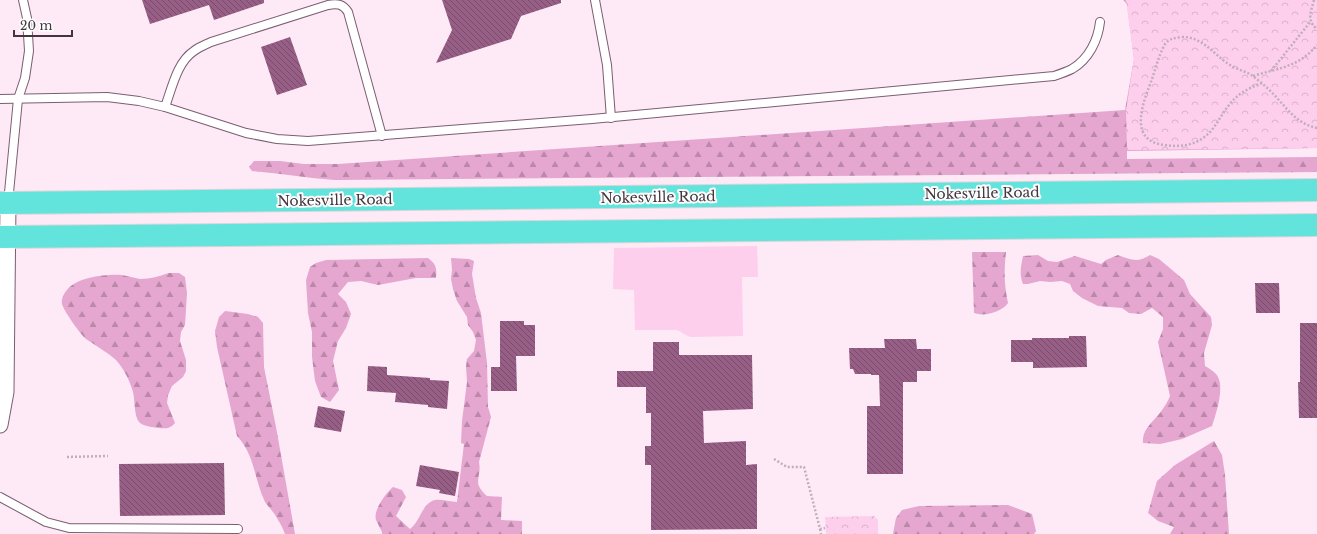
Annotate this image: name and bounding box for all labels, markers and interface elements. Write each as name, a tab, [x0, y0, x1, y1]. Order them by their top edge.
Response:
scale bar	[14, 12, 72, 38]
text: 20 m	[20, 18, 52, 33]
street label: Nokesville Road	[924, 183, 1040, 203]
street label: Nokesville Road	[600, 187, 716, 207]
street label: Nokesville Road	[277, 190, 393, 210]

